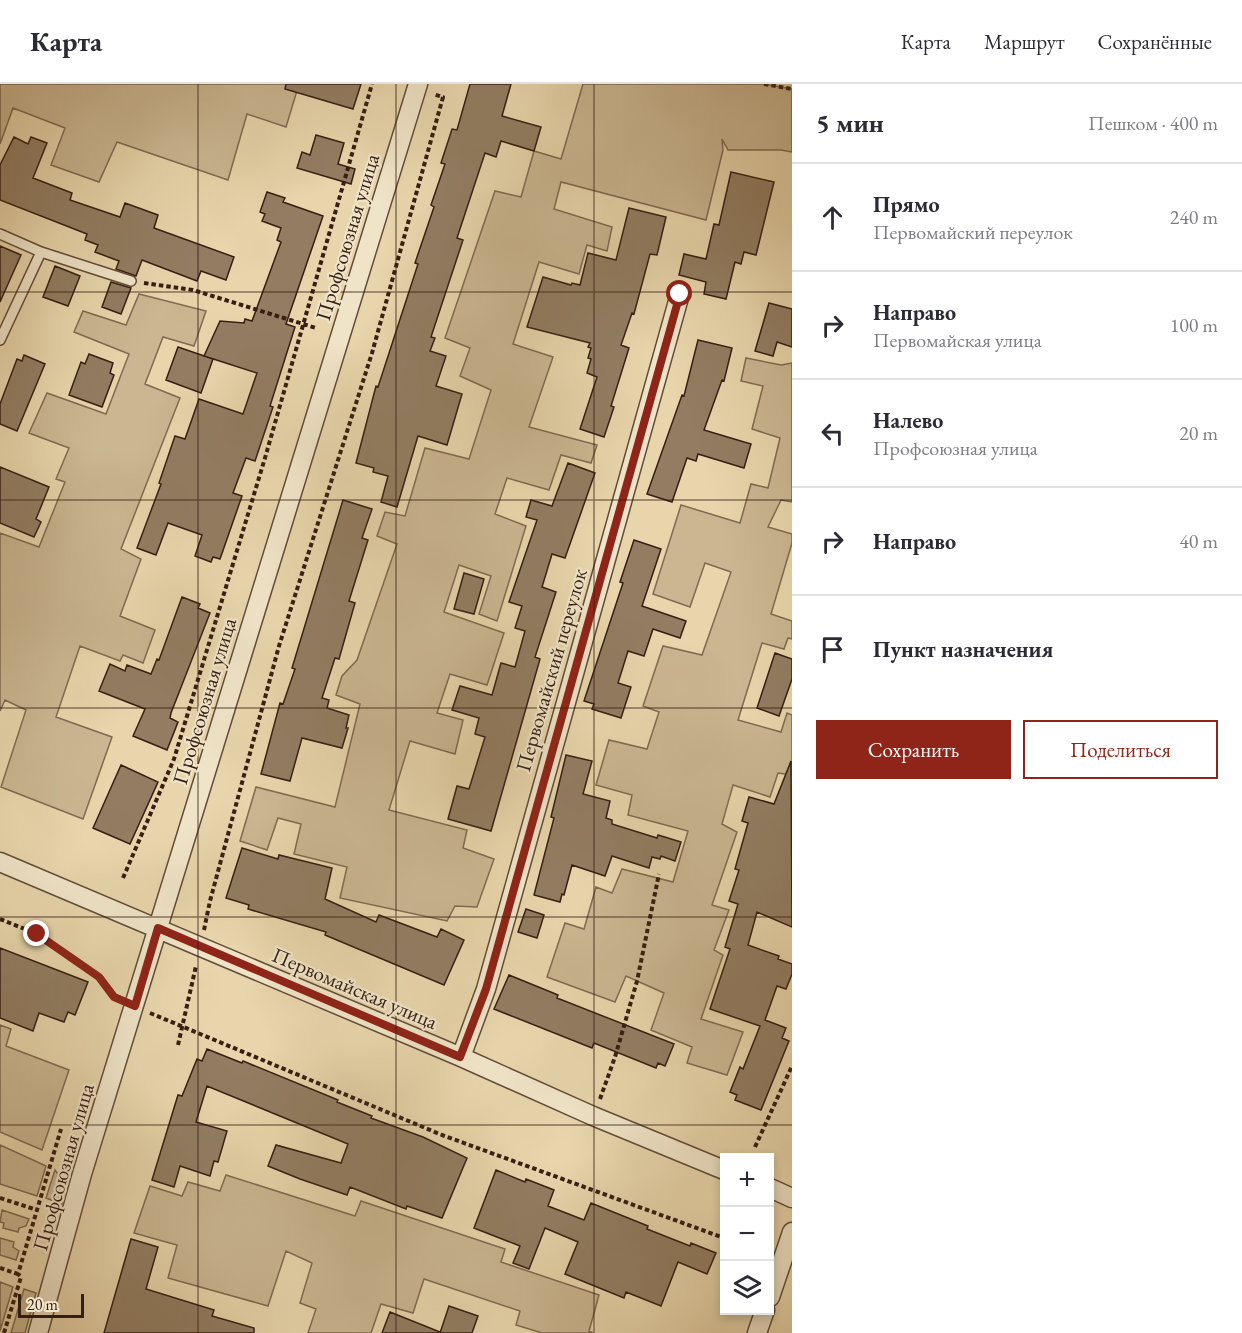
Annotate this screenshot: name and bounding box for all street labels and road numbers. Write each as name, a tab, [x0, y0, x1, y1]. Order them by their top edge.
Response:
street label: Профсоюзная улица	[309, 150, 385, 324]
street label: Первомайский переулок	[509, 565, 593, 775]
street label: Профсоюзная улица	[166, 614, 242, 788]
street label: Первомайская улица	[268, 941, 442, 1035]
street label: Профсоюзная улица	[26, 1080, 100, 1254]

